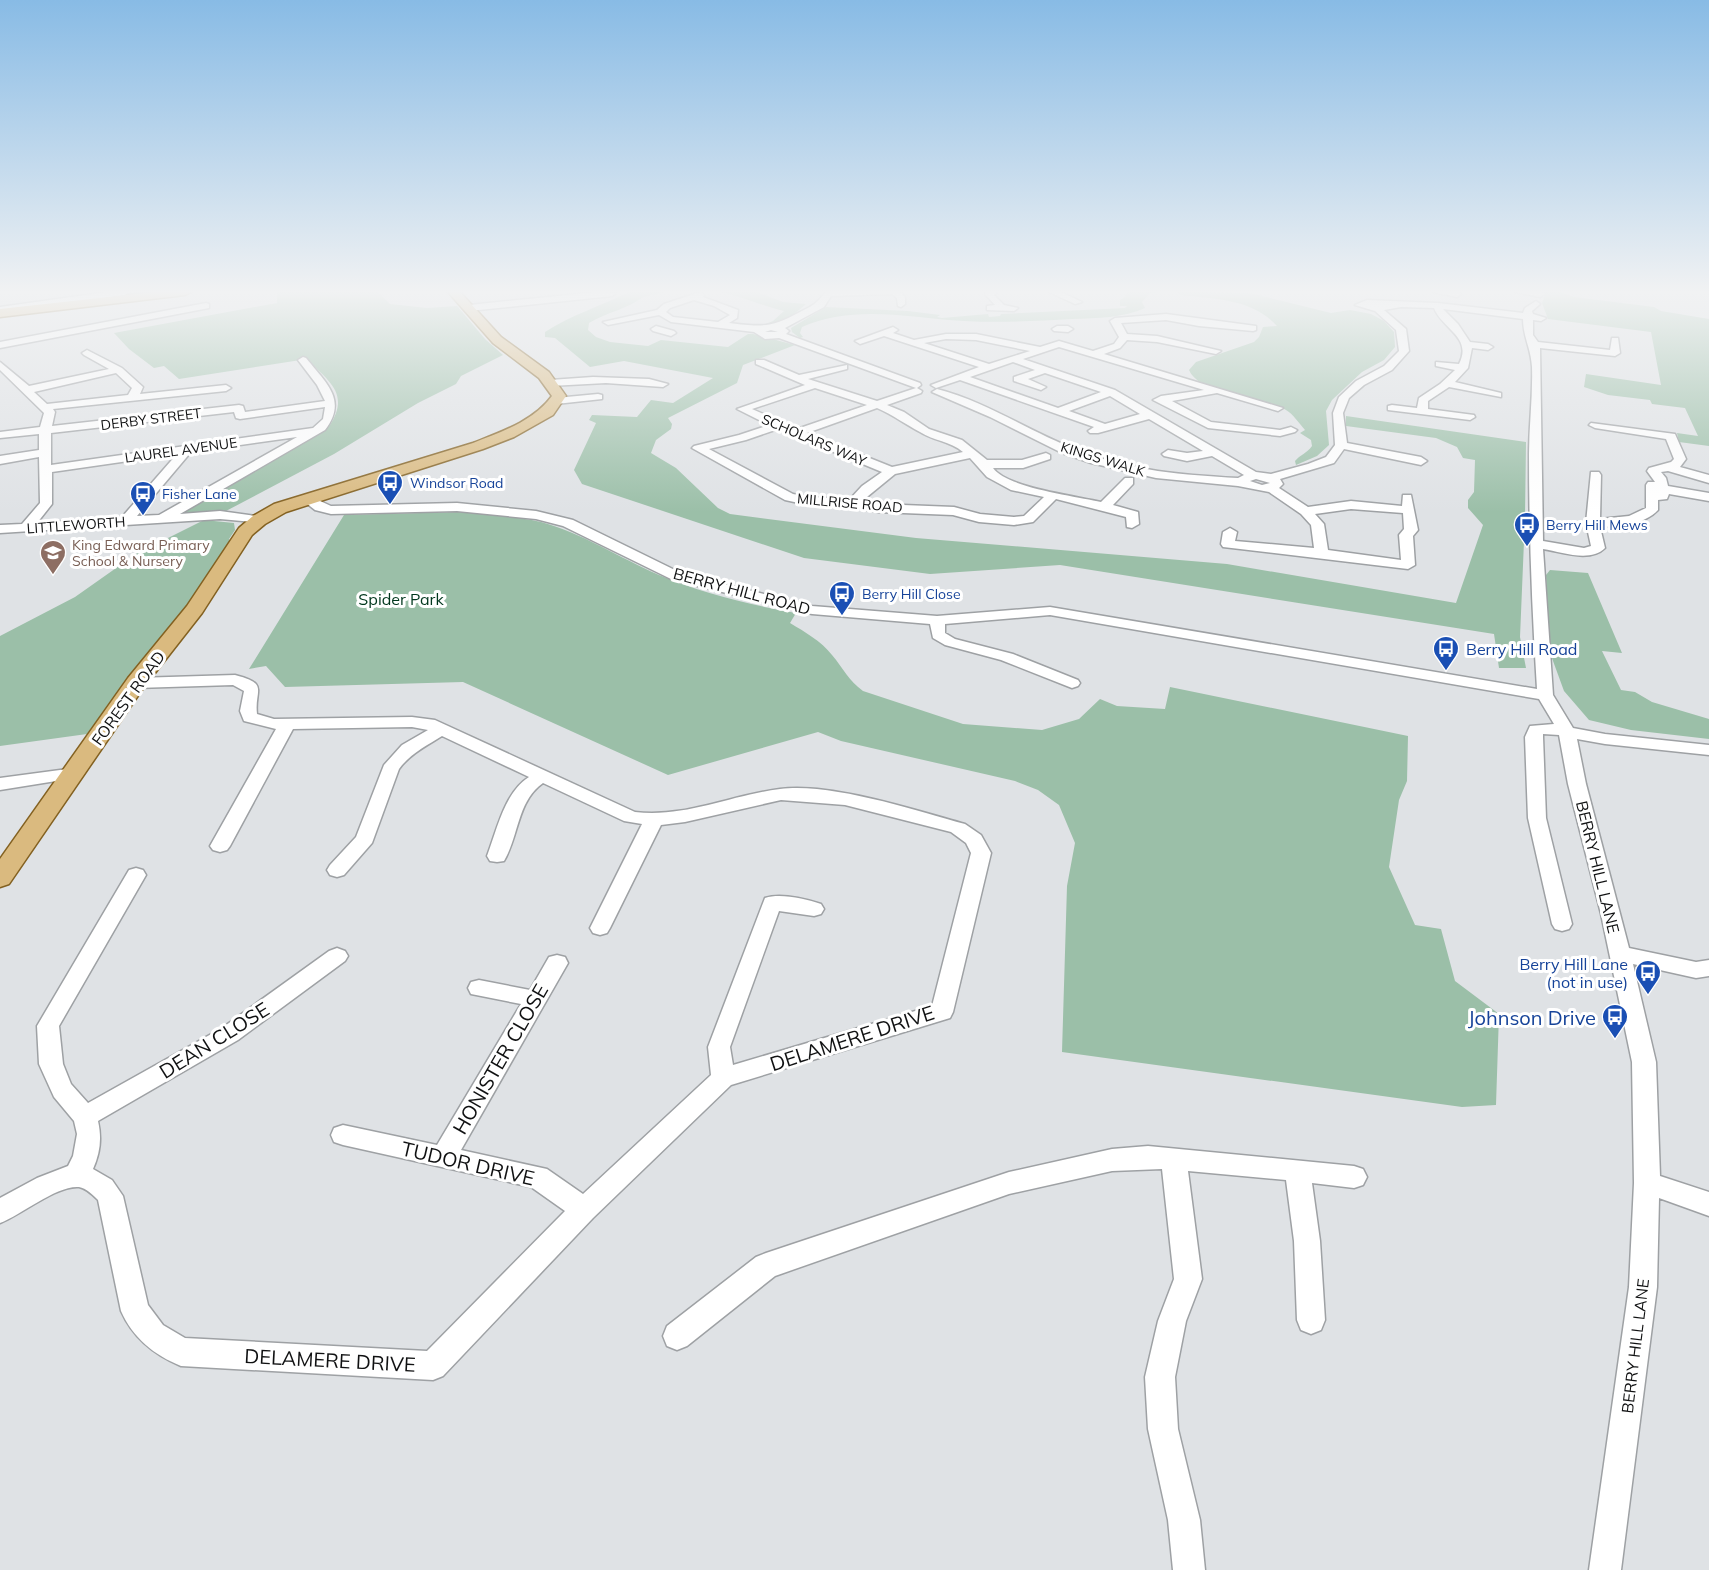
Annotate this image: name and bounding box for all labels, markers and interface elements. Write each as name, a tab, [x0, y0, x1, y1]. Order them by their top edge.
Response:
street label: DERBY STREET	[100, 404, 203, 434]
street label: SCHOLARS WAY	[759, 410, 870, 470]
street label: LAUREL AVENUE	[124, 433, 238, 467]
street label: KINGS WALK	[1059, 438, 1148, 481]
bus stop icon: Windsor Road	[375, 468, 405, 506]
place label: Windsor Road	[410, 474, 504, 492]
bus stop icon: Fisher Lane	[128, 479, 158, 517]
place label: Fisher Lane	[162, 485, 237, 503]
street label: MILLRISE ROAD	[797, 489, 903, 517]
bus stop icon: Berry Hill Mews	[1512, 510, 1542, 548]
street label: LITTLEWORTH	[26, 513, 126, 537]
place label: Berry Hill Mews	[1546, 516, 1648, 534]
place label: King Edward Primary School & Nursery	[72, 536, 210, 570]
school or university icon: King Edward Primary School & Nursery	[38, 538, 68, 576]
street label: BERRY HILL ROAD	[671, 563, 813, 619]
bus stop icon: Berry Hill Close	[827, 579, 857, 617]
place label: Berry Hill Close	[862, 585, 961, 603]
park label: Spider Park	[358, 589, 444, 609]
bus stop icon: Berry Hill Road	[1431, 634, 1461, 672]
place label: Berry Hill Road	[1466, 639, 1577, 659]
street label: FOREST ROAD	[87, 647, 169, 749]
street label: BERRY HILL LANE	[1572, 799, 1624, 935]
place label: Berry Hill Lane (not in use)	[1519, 954, 1628, 992]
bus stop icon: Berry Hill Lane (not in use)	[1633, 958, 1663, 996]
street label: HONISTER CLOSE	[447, 979, 553, 1139]
street label: DEAN CLOSE	[154, 996, 274, 1084]
street label: DELAMERE DRIVE	[767, 1000, 937, 1076]
bus stop icon: Johnson Drive	[1600, 1002, 1630, 1040]
place label: Johnson Drive	[1468, 1005, 1596, 1030]
street label: TUDOR DRIVE	[399, 1136, 537, 1190]
street label: BERRY HILL LANE	[1617, 1277, 1653, 1415]
street label: DELAMERE DRIVE	[244, 1343, 416, 1377]

